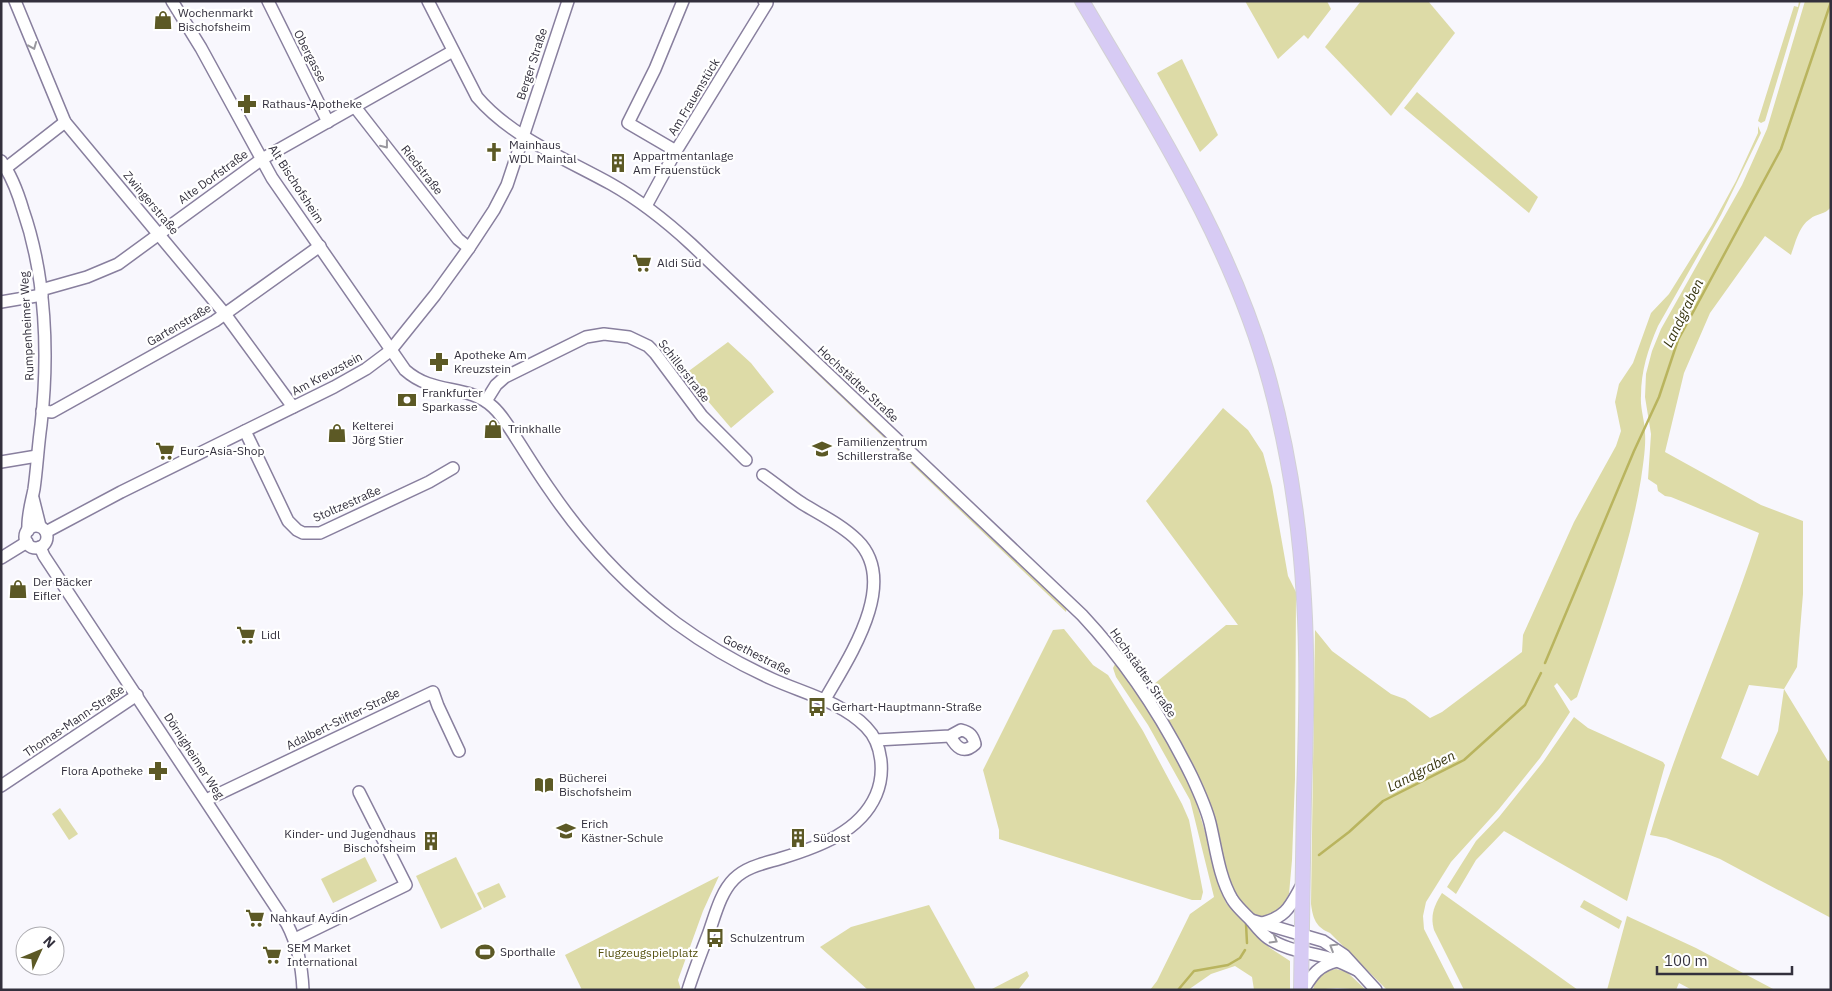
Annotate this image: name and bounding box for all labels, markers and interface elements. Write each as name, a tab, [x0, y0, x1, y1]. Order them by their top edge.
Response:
place label: Wochenmarkt Bischofsheim	[178, 5, 253, 34]
shop icon: Wochenmarkt Bischofsheim	[152, 9, 174, 31]
street label: Berger Straße	[513, 26, 550, 102]
street label: Obergasse	[291, 27, 330, 85]
one-way arrow	[27, 41, 38, 50]
street label: Am Frauenstück	[665, 55, 723, 138]
pharmacy icon: Rathaus-Apotheke	[236, 93, 258, 115]
place label: Rathaus-Apotheke	[262, 96, 363, 111]
place label: Mainhaus WDL Maintal	[509, 137, 576, 166]
one-way arrow	[379, 139, 387, 148]
church icon: Mainhaus WDL Maintal	[483, 141, 505, 163]
street label: Alt Bischofsheim	[265, 142, 327, 226]
street label: Riedstraße	[398, 142, 447, 198]
street label: Alte Dorfstraße	[175, 146, 251, 207]
place label: Appartmentanlage Am Frauenstück	[633, 148, 734, 177]
building icon: Appartmentanlage Am Frauenstück	[607, 152, 629, 174]
street label: Zwingerstraße	[120, 168, 183, 238]
supermarket icon: Aldi Süd	[631, 252, 653, 274]
place label: Aldi Süd	[657, 255, 702, 270]
street label: Rumpenheimer Weg	[16, 270, 37, 381]
water label: Landgraben	[1659, 276, 1707, 350]
street label: Gartenstraße	[144, 300, 214, 349]
street label: Schillerstraße	[655, 336, 714, 405]
street label: Hochstädter Straße	[815, 342, 902, 425]
place label: Apotheke Am Kreuzstein	[454, 347, 527, 376]
street label: Am Kreuzstein	[289, 349, 365, 399]
pharmacy icon: Apotheke Am Kreuzstein	[428, 351, 450, 373]
place label: Frankfurter Sparkasse	[422, 385, 483, 414]
bank icon: Frankfurter Sparkasse	[396, 389, 418, 411]
place label: Kelterei Jörg Stier	[352, 418, 404, 447]
shop icon: Trinkhalle	[482, 418, 504, 440]
place label: Trinkhalle	[508, 421, 562, 436]
shop icon: Kelterei Jörg Stier	[326, 422, 348, 444]
place label: Familienzentrum Schillerstraße	[837, 434, 928, 463]
school or university icon: Familienzentrum Schillerstraße	[811, 438, 833, 460]
supermarket icon: Euro-Asia-Shop	[154, 440, 176, 462]
place label: Euro-Asia-Shop	[180, 443, 264, 458]
street label: Stoltzestraße	[311, 482, 383, 525]
place label: Der Bäcker Eifler	[33, 574, 93, 603]
shop icon: Der Bäcker Eifler	[7, 578, 29, 600]
supermarket icon: Lidl	[235, 624, 257, 646]
street label: Hochstädter Straße	[1107, 625, 1180, 721]
place label: Lidl	[261, 627, 280, 642]
street label: Goethestraße	[721, 631, 794, 678]
street label: Thomas-Mann-Straße	[20, 681, 127, 760]
street label: Adalbert-Stifter-Straße	[283, 684, 402, 753]
bus stop icon: Gerhart-Hauptmann-Straße	[806, 696, 828, 718]
place label: Gerhart-Hauptmann-Straße	[832, 699, 982, 714]
street label: Dörnigheimer Weg	[161, 710, 228, 802]
water label: Landgraben	[1384, 746, 1458, 796]
pharmacy icon: Flora Apotheke	[147, 760, 169, 782]
place label: Flora Apotheke	[61, 763, 143, 778]
place label: Bücherei Bischofsheim	[559, 770, 632, 799]
library icon: Bücherei Bischofsheim	[533, 774, 555, 796]
place label: Erich Kästner-Schule	[581, 816, 664, 845]
school or university icon: Erich Kästner-Schule	[555, 820, 577, 842]
place label: Kinder- und Jugendhaus Bischofsheim	[284, 826, 416, 855]
building icon: Südost	[787, 827, 809, 849]
building icon: Kinder- und Jugendhaus Bischofsheim	[420, 830, 442, 852]
place label: Südost	[813, 830, 850, 845]
supermarket icon: Nahkauf Aydin	[244, 907, 266, 929]
place label: Nahkauf Aydin	[270, 910, 348, 925]
north arrow	[15, 926, 65, 976]
bus stop icon: Schulzentrum	[704, 927, 726, 949]
place label: Schulzentrum	[730, 930, 805, 945]
text: N	[39, 932, 59, 952]
one-way arrow	[1268, 934, 1277, 944]
place label: SEM Market International	[287, 940, 357, 969]
sports icon: Sporthalle	[474, 941, 496, 963]
supermarket icon: SEM Market International	[261, 944, 283, 966]
place label: Sporthalle	[500, 944, 556, 959]
one-way arrow	[1329, 944, 1338, 954]
scale bar	[1657, 944, 1792, 976]
park label: Flugzeugspielplatz	[598, 945, 699, 960]
text: 100 m	[1664, 951, 1708, 970]

